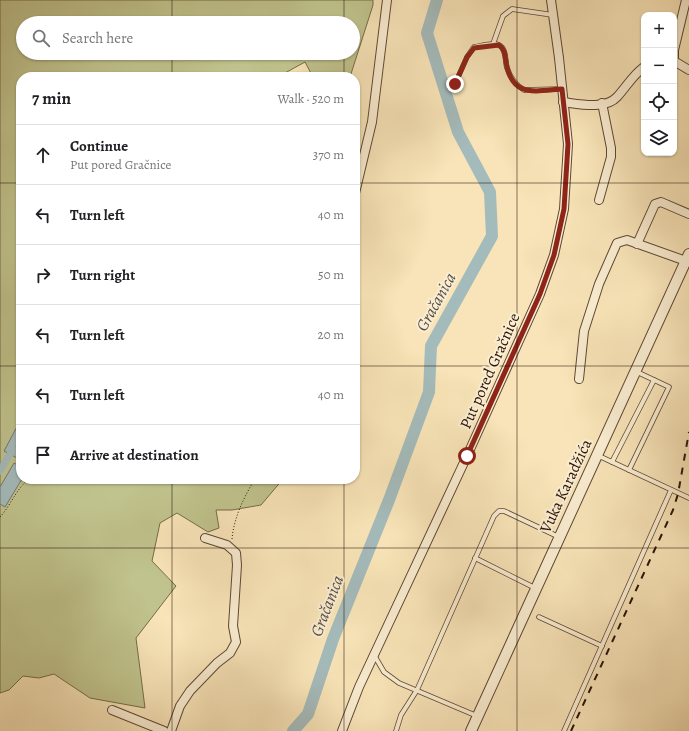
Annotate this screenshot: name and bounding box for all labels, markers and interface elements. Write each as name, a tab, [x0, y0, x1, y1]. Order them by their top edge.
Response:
map controls	[641, 12, 677, 156]
button: +	[641, 12, 677, 48]
search box	[16, 16, 360, 60]
icon: search	[30, 27, 52, 49]
text: Search here	[62, 28, 133, 48]
button: −	[641, 48, 677, 84]
route end	[446, 75, 464, 93]
button: locate	[641, 84, 677, 120]
text: 7 min	[32, 87, 71, 110]
text: Walk · 520 m	[277, 90, 344, 107]
button: layers	[641, 120, 677, 156]
text: Continue	[70, 136, 128, 156]
icon: ahead	[32, 144, 54, 166]
text: 370 m	[313, 146, 344, 163]
text: Put pored Gračnice	[70, 156, 171, 173]
icon: left	[32, 204, 54, 226]
text: Turn left	[70, 205, 125, 225]
text: 40 m	[318, 206, 344, 223]
icon: right	[32, 264, 54, 286]
text: Turn right	[70, 265, 135, 285]
text: 50 m	[318, 266, 344, 283]
water label: Gračanica	[410, 268, 462, 336]
street label: Put pored Gračnice	[455, 310, 525, 432]
icon: left	[32, 324, 54, 346]
text: Turn left	[70, 325, 125, 345]
text: 20 m	[318, 326, 344, 343]
icon: left	[32, 384, 54, 406]
text: Turn left	[70, 385, 125, 405]
text: 40 m	[318, 386, 344, 403]
street label: Vuka Karadžića	[534, 435, 598, 537]
icon: arrive	[32, 444, 54, 466]
text: Arrive at destination	[70, 445, 199, 465]
route start	[458, 447, 476, 465]
water label: Gračanica	[305, 572, 349, 640]

